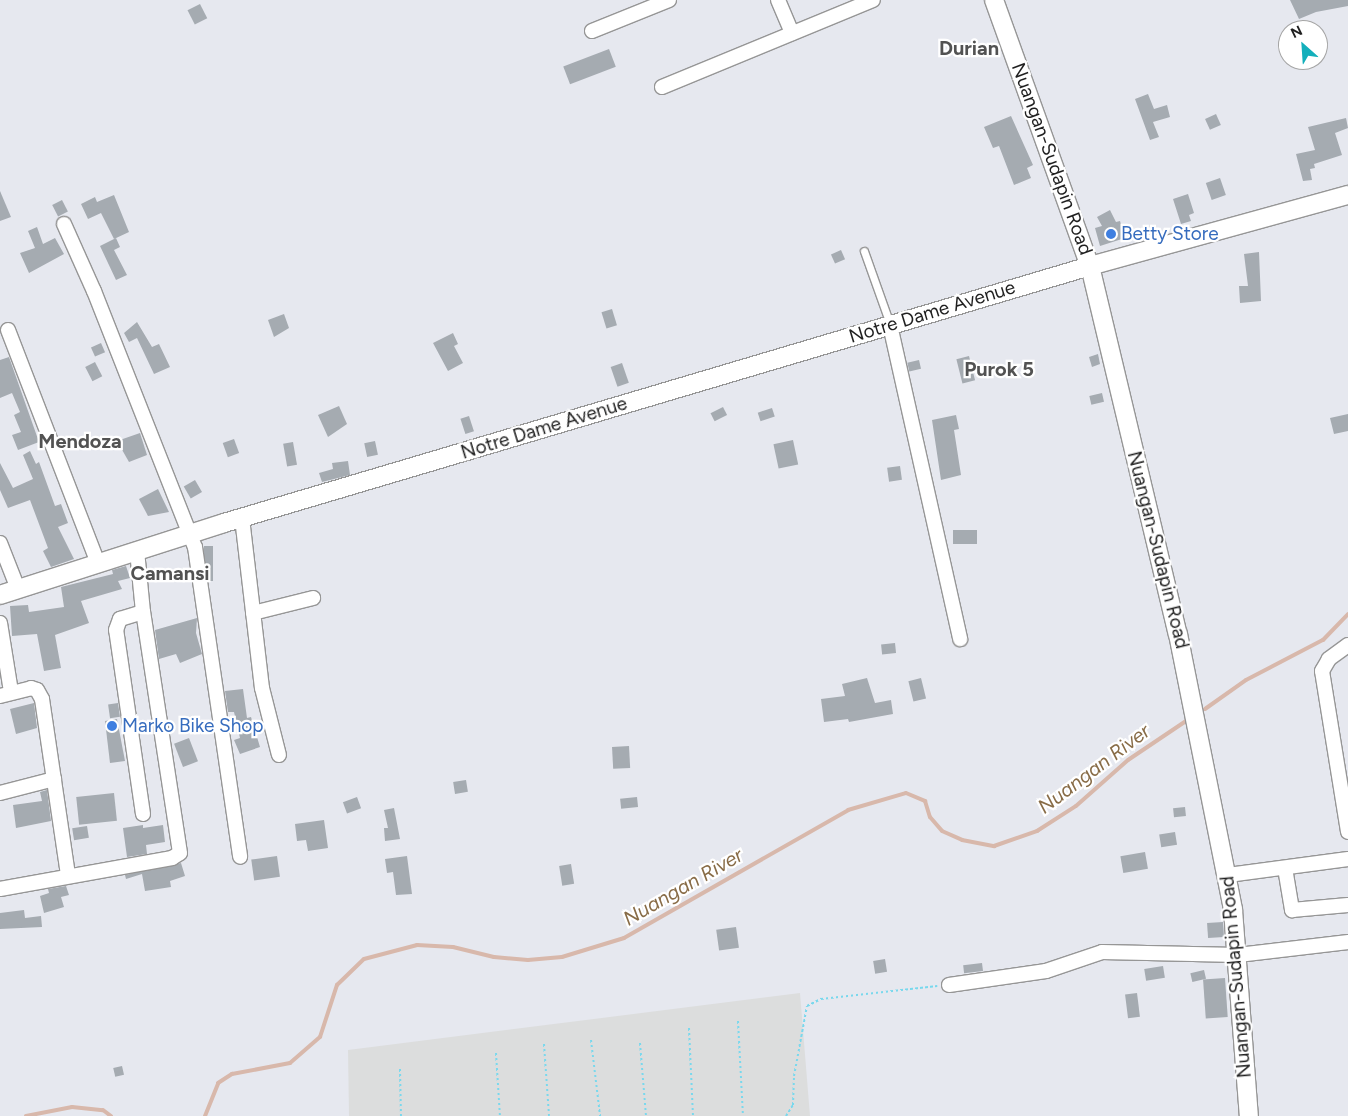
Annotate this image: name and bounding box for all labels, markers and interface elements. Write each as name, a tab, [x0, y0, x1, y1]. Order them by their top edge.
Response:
north arrow	[1278, 20, 1328, 70]
text: N	[1288, 22, 1305, 42]
district label: Durian	[939, 36, 999, 60]
street label: Nuangan-Sudapin Road	[1007, 60, 1097, 258]
place label: Betty Store	[1121, 223, 1219, 245]
marker: Betty Store	[1105, 228, 1117, 240]
street label: Notre Dame Avenue	[846, 276, 1018, 348]
district label: Purok 5	[964, 357, 1034, 381]
street label: Notre Dame Avenue	[458, 392, 630, 464]
district label: Mendoza	[38, 429, 122, 453]
street label: Nuangan-Sudapin Road	[1122, 449, 1194, 651]
district label: Camansi	[130, 561, 210, 585]
place label: Marko Bike Shop	[122, 715, 264, 737]
water label: Nuangan River	[1033, 719, 1155, 819]
marker: Marko Bike Shop	[106, 720, 118, 732]
water label: Nuangan River	[619, 843, 747, 931]
street label: Nuangan-Sudapin Road	[1216, 875, 1256, 1079]

